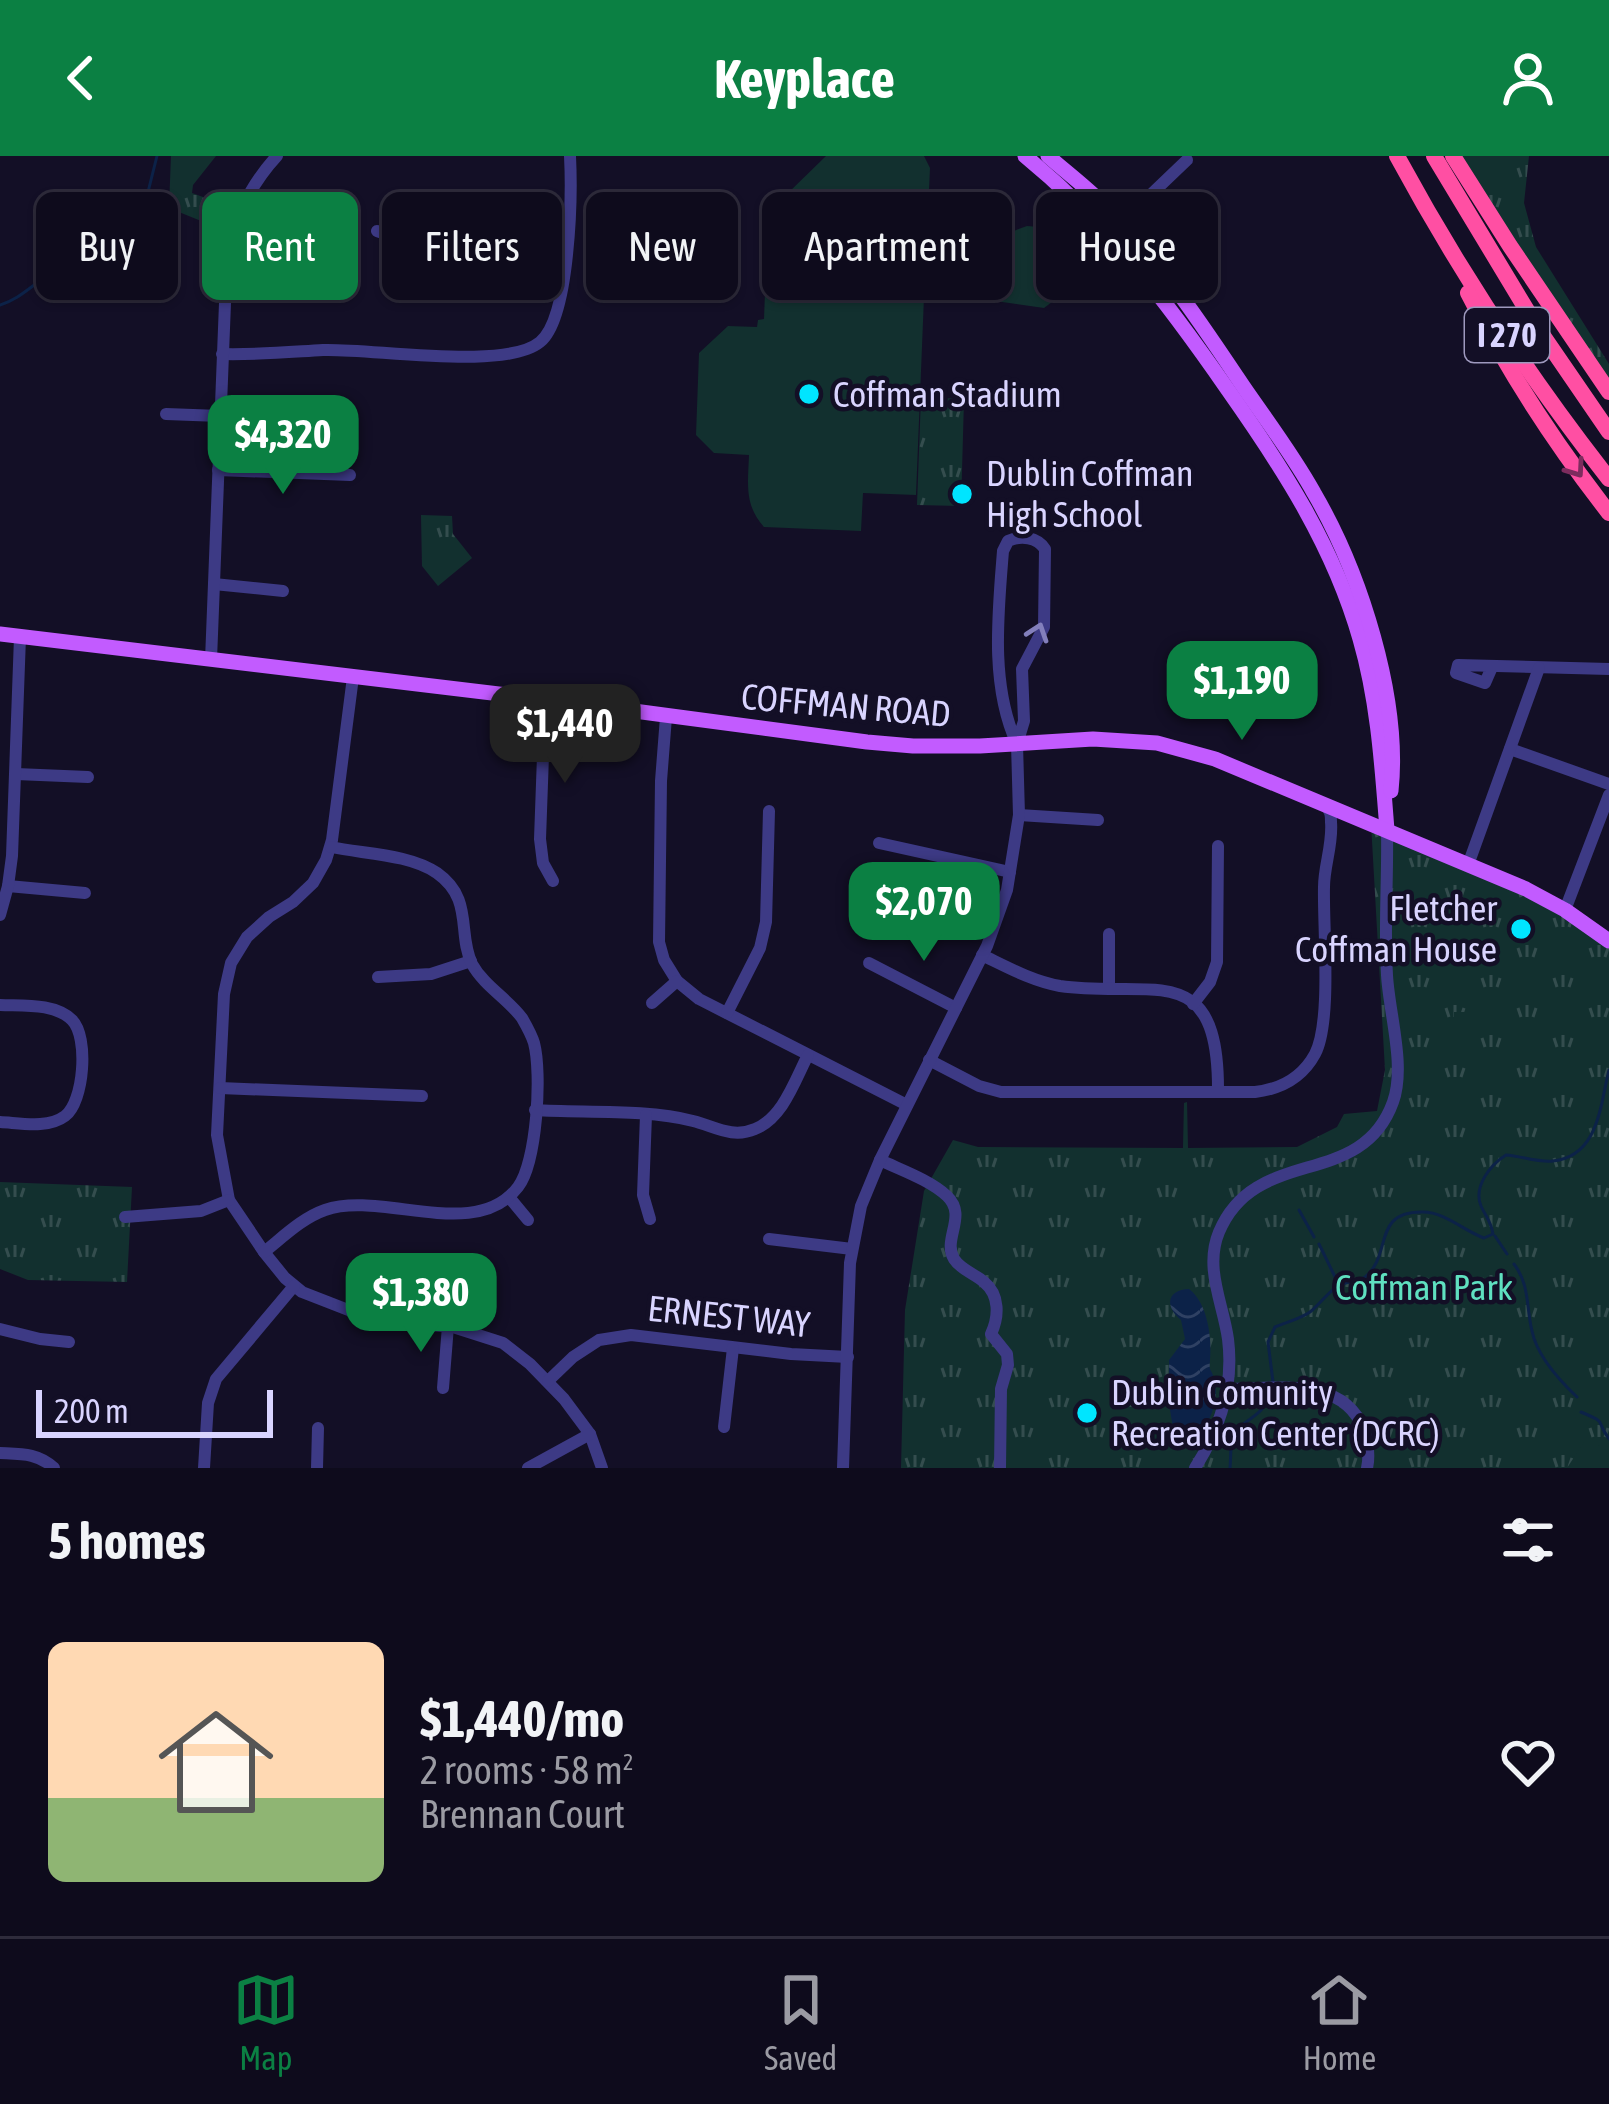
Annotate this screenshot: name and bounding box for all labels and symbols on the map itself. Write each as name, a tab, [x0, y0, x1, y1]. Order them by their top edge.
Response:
road number: I 270	[1465, 308, 1549, 362]
place label: Coffman Stadium	[833, 373, 1062, 415]
marker: Coffman Stadium	[796, 381, 822, 407]
pin: $4,320	[185, 395, 381, 497]
place label: Dublin Coffman High School	[986, 452, 1194, 535]
one-way arrow	[1562, 456, 1584, 478]
marker: Dublin Coffman High School	[949, 481, 975, 507]
one-way arrow	[1024, 623, 1048, 644]
pin: $1,190	[1144, 641, 1340, 743]
street label: COFFMAN ROAD	[740, 675, 952, 735]
pin: $1,440	[467, 684, 663, 786]
pin: $2,070	[826, 862, 1022, 964]
place label: Fletcher Coffman House	[1295, 887, 1498, 970]
marker: Fletcher Coffman House	[1508, 916, 1534, 942]
pin: $1,380	[323, 1253, 519, 1355]
park label: Coffman Park	[1335, 1266, 1513, 1308]
street label: ERNEST WAY	[646, 1287, 812, 1345]
place label: Dublin Comunity Recreation Center (DCRC)	[1111, 1371, 1440, 1454]
scale bar	[36, 1384, 273, 1437]
marker: Dublin Comunity Recreation Center (DCRC)	[1074, 1400, 1100, 1426]

